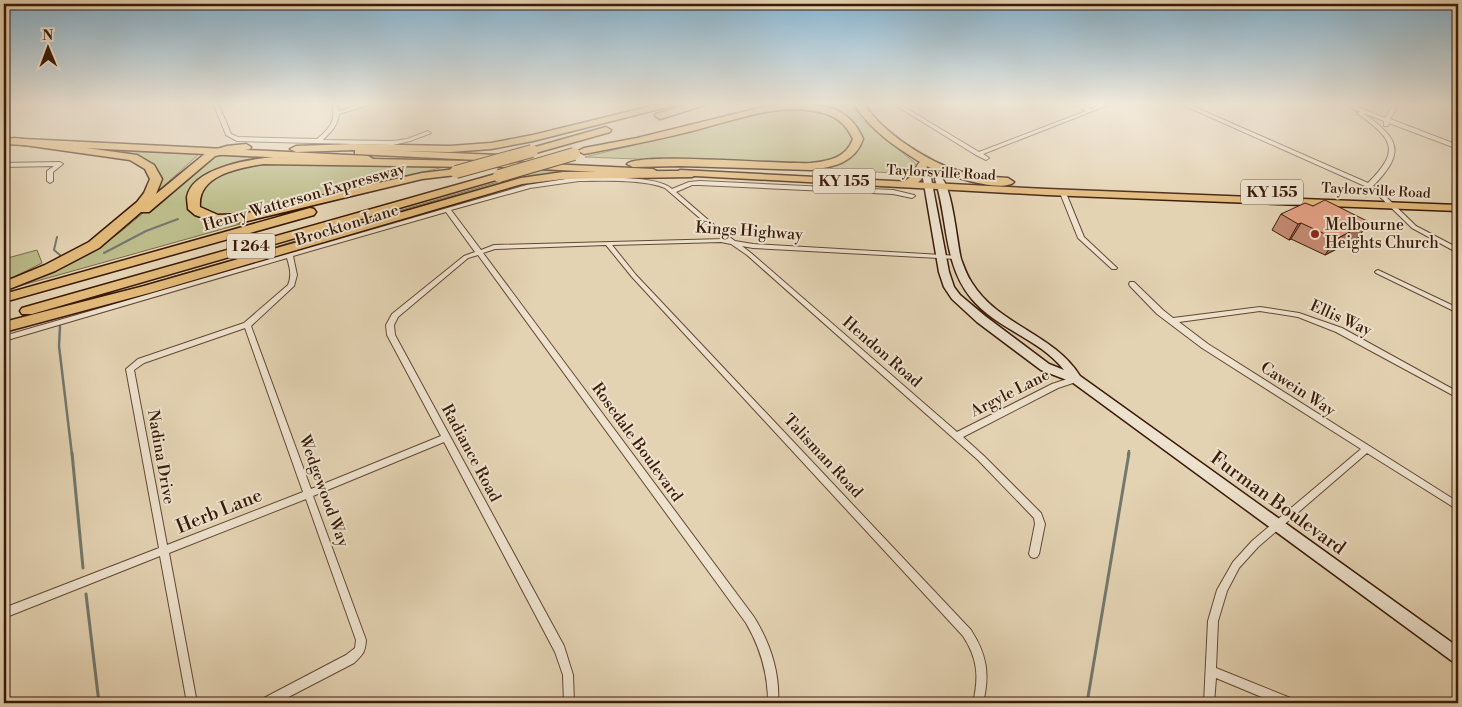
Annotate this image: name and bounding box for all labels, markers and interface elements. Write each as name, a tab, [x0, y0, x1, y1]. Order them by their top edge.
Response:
north arrow	[22, 22, 72, 72]
text: N	[42, 27, 53, 45]
street label: Henry Watterson Expressway	[200, 158, 408, 236]
street label: Taylorsville Road	[886, 161, 996, 185]
road number: KY 155	[813, 168, 875, 194]
street label: Taylorsville Road	[1321, 179, 1431, 203]
road number: KY 155	[1241, 180, 1303, 204]
street label: Brockton Lane	[292, 200, 401, 250]
place label: Melbourne Heights Church	[1325, 215, 1439, 253]
street label: Kings Highway	[695, 217, 804, 245]
marker: Melbourne Heights Church	[1309, 228, 1321, 240]
road number: I 264	[227, 234, 275, 258]
street label: Ellis Way	[1307, 296, 1375, 341]
street label: Hendon Road	[838, 312, 926, 392]
street label: Cawein Way	[1257, 357, 1339, 421]
street label: Argyle Lane	[966, 365, 1053, 422]
street label: Rosedale Boulevard	[587, 379, 687, 505]
street label: Radiance Road	[437, 401, 505, 505]
street label: Nadina Drive	[143, 408, 179, 506]
street label: Talisman Road	[779, 410, 867, 502]
street label: Wedgewood Way	[294, 432, 354, 550]
street label: Furman Boulevard	[1206, 446, 1350, 560]
street label: Herb Lane	[172, 483, 266, 539]

